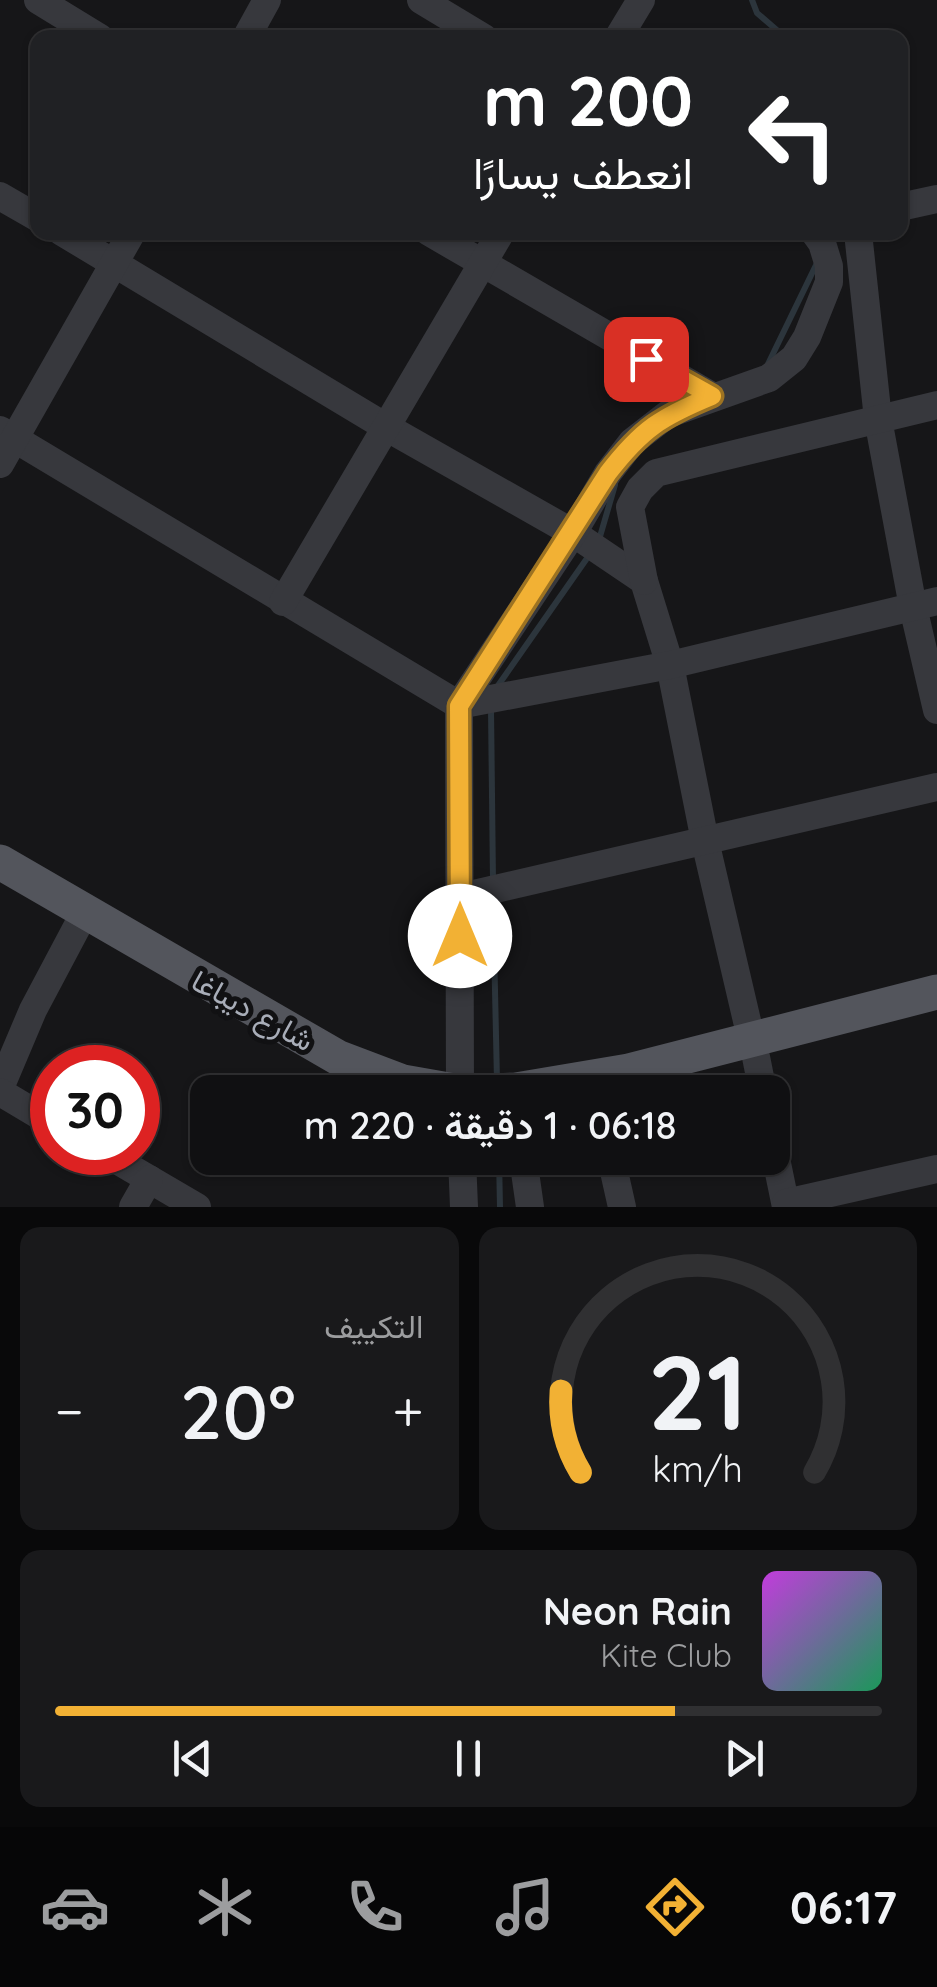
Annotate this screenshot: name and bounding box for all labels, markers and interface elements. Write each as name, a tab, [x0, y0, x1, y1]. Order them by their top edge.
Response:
text: 200 m	[483, 56, 693, 144]
icon: left	[728, 70, 858, 200]
text: انعطف يسارًا	[473, 144, 693, 200]
pin	[604, 317, 689, 402]
icon: arrive	[619, 332, 674, 387]
position arrow	[408, 884, 512, 988]
street label: شارع ديباغا	[184, 961, 321, 1061]
speed limit sign: 30	[30, 1045, 160, 1175]
text: 06:18 · 1 دقيقة · 220 m	[304, 1101, 676, 1149]
text: التكييف	[324, 1306, 424, 1346]
text: 21	[648, 1326, 748, 1456]
text: 20°	[180, 1364, 296, 1458]
text: −	[55, 1376, 84, 1445]
text: +	[393, 1376, 424, 1445]
text: km/h	[652, 1446, 743, 1491]
text: Neon Rain	[543, 1587, 732, 1635]
text: Kite Club	[600, 1635, 732, 1675]
icon: previous	[165, 1731, 220, 1786]
icon: pause	[441, 1731, 496, 1786]
icon: next	[717, 1731, 772, 1786]
icon: car	[40, 1872, 110, 1942]
icon: climate	[190, 1872, 260, 1942]
icon: phone	[340, 1872, 410, 1942]
icon: music	[490, 1872, 560, 1942]
icon: directions	[640, 1872, 710, 1942]
text: 06:17	[790, 1879, 897, 1935]

